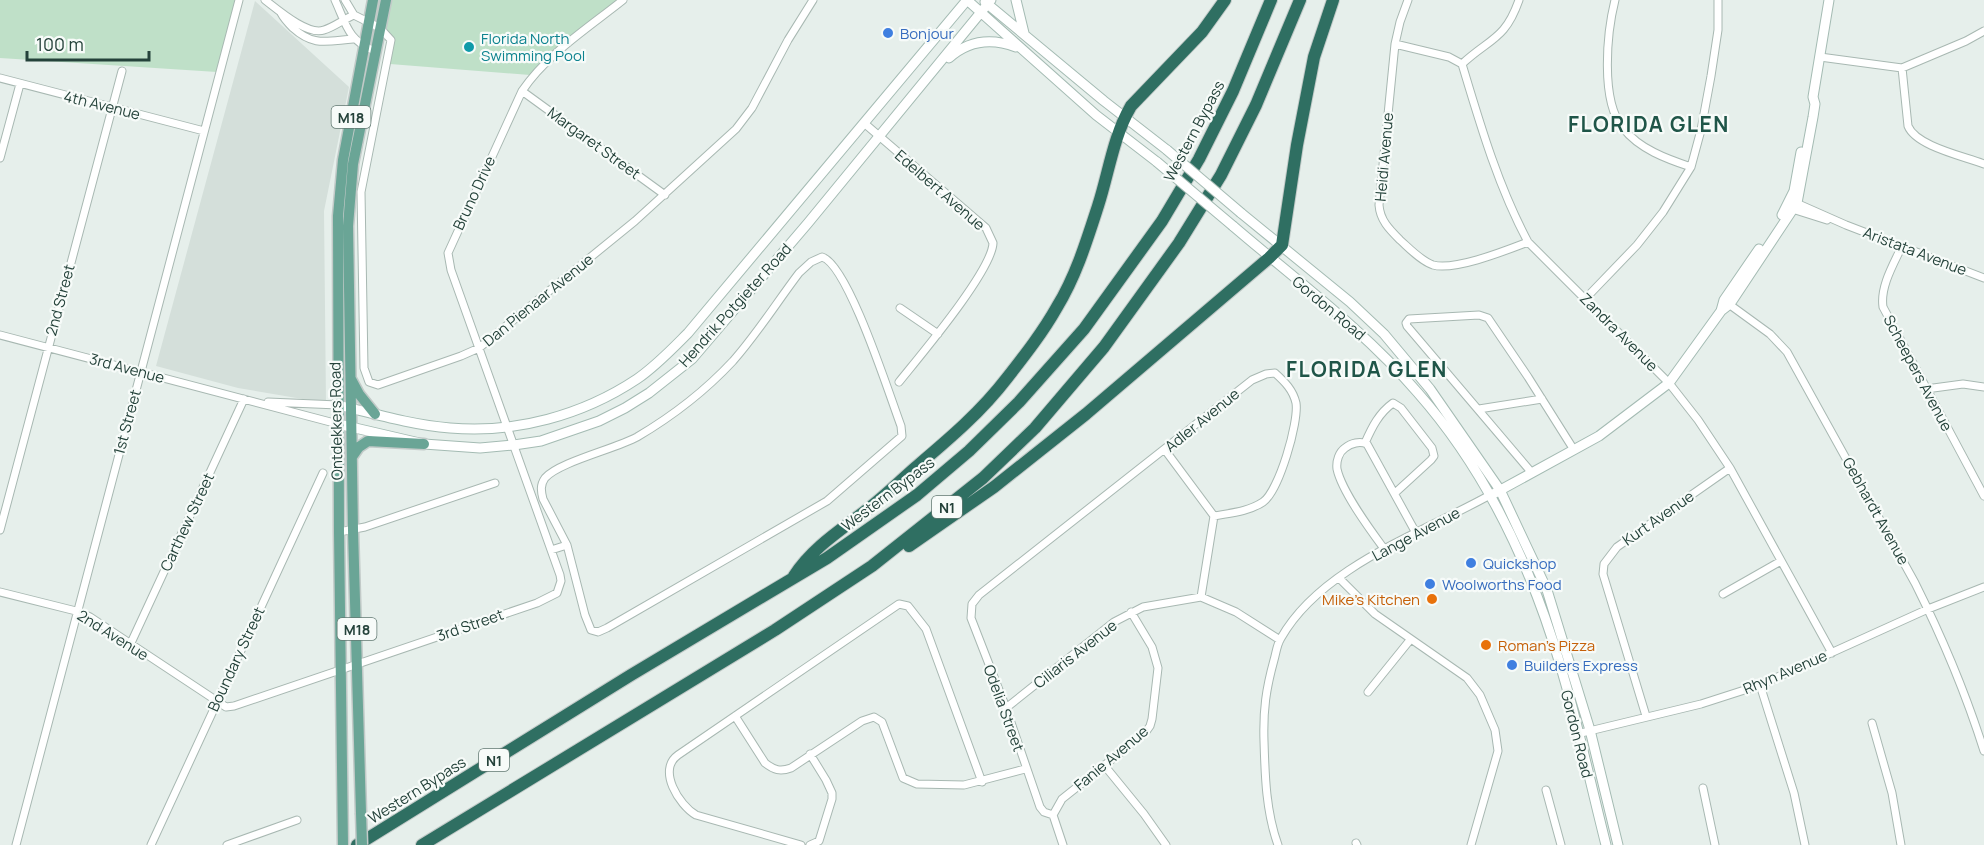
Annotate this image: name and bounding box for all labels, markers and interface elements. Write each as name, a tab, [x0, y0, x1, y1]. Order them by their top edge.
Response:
place label: Bonjour	[900, 23, 955, 44]
scale bar	[27, 24, 148, 62]
marker: Bonjour	[881, 26, 895, 40]
place label: Florida North Swimming Pool	[481, 28, 585, 66]
text: 100 m	[36, 32, 84, 56]
marker: Florida North Swimming Pool	[462, 40, 476, 54]
street label: Western Bypass	[1159, 77, 1230, 185]
street label: 4th Avenue	[62, 85, 143, 125]
street label: Margaret Street	[543, 102, 645, 184]
road number: M18	[332, 106, 370, 128]
district label: FLORIDA GLEN	[1568, 110, 1730, 138]
street label: Heidi Avenue	[1370, 111, 1398, 202]
street label: Edelbert Avenue	[890, 145, 990, 235]
street label: Bruno Drive	[448, 152, 500, 233]
street label: Aristata Avenue	[1860, 222, 1970, 280]
street label: Hendrik Potgieter Road	[674, 239, 796, 371]
street label: Dan Pienaar Avenue	[478, 249, 598, 351]
street label: 2nd Street	[40, 262, 80, 338]
street label: Gordon Road	[1288, 271, 1370, 345]
street label: Zandra Avenue	[1575, 288, 1663, 376]
street label: Scheepers Avenue	[1879, 311, 1958, 435]
street label: 3rd Avenue	[87, 348, 167, 388]
district label: FLORIDA GLEN	[1286, 355, 1448, 383]
street label: Ontdekkers Road	[324, 362, 348, 480]
street label: Adler Avenue	[1160, 383, 1244, 457]
street label: 1st Street	[108, 387, 146, 457]
street label: Western Bypass	[837, 452, 939, 536]
street label: Gebhardt Avenue	[1838, 453, 1914, 569]
street label: Carthew Street	[155, 469, 219, 575]
street label: Kurt Avenue	[1618, 485, 1698, 550]
road number: N1	[932, 496, 962, 518]
street label: Lange Avenue	[1368, 502, 1464, 566]
place label: Quickshop	[1483, 553, 1557, 574]
marker: Quickshop	[1464, 556, 1478, 570]
place label: Woolworths Food	[1442, 574, 1562, 595]
marker: Woolworths Food	[1423, 577, 1437, 591]
place label: Mike's Kitchen	[1322, 589, 1420, 610]
marker: Mike's Kitchen	[1425, 592, 1439, 606]
street label: Boundary Street	[203, 603, 269, 715]
street label: 3rd Street	[434, 604, 506, 646]
street label: 2nd Avenue	[73, 605, 153, 665]
street label: Ciliaris Avenue	[1029, 615, 1121, 693]
road number: M18	[338, 618, 376, 640]
place label: Roman's Pizza	[1498, 635, 1595, 656]
marker: Roman's Pizza	[1479, 638, 1493, 652]
street label: Rhyn Avenue	[1740, 645, 1831, 699]
place label: Builders Express	[1524, 655, 1638, 676]
marker: Builders Express	[1505, 658, 1519, 672]
street label: Odelia Street	[979, 662, 1029, 754]
street label: Gordon Road	[1556, 688, 1598, 780]
street label: Fanie Avenue	[1069, 721, 1153, 795]
road number: N1	[479, 749, 509, 771]
street label: Western Bypass	[364, 751, 470, 828]

